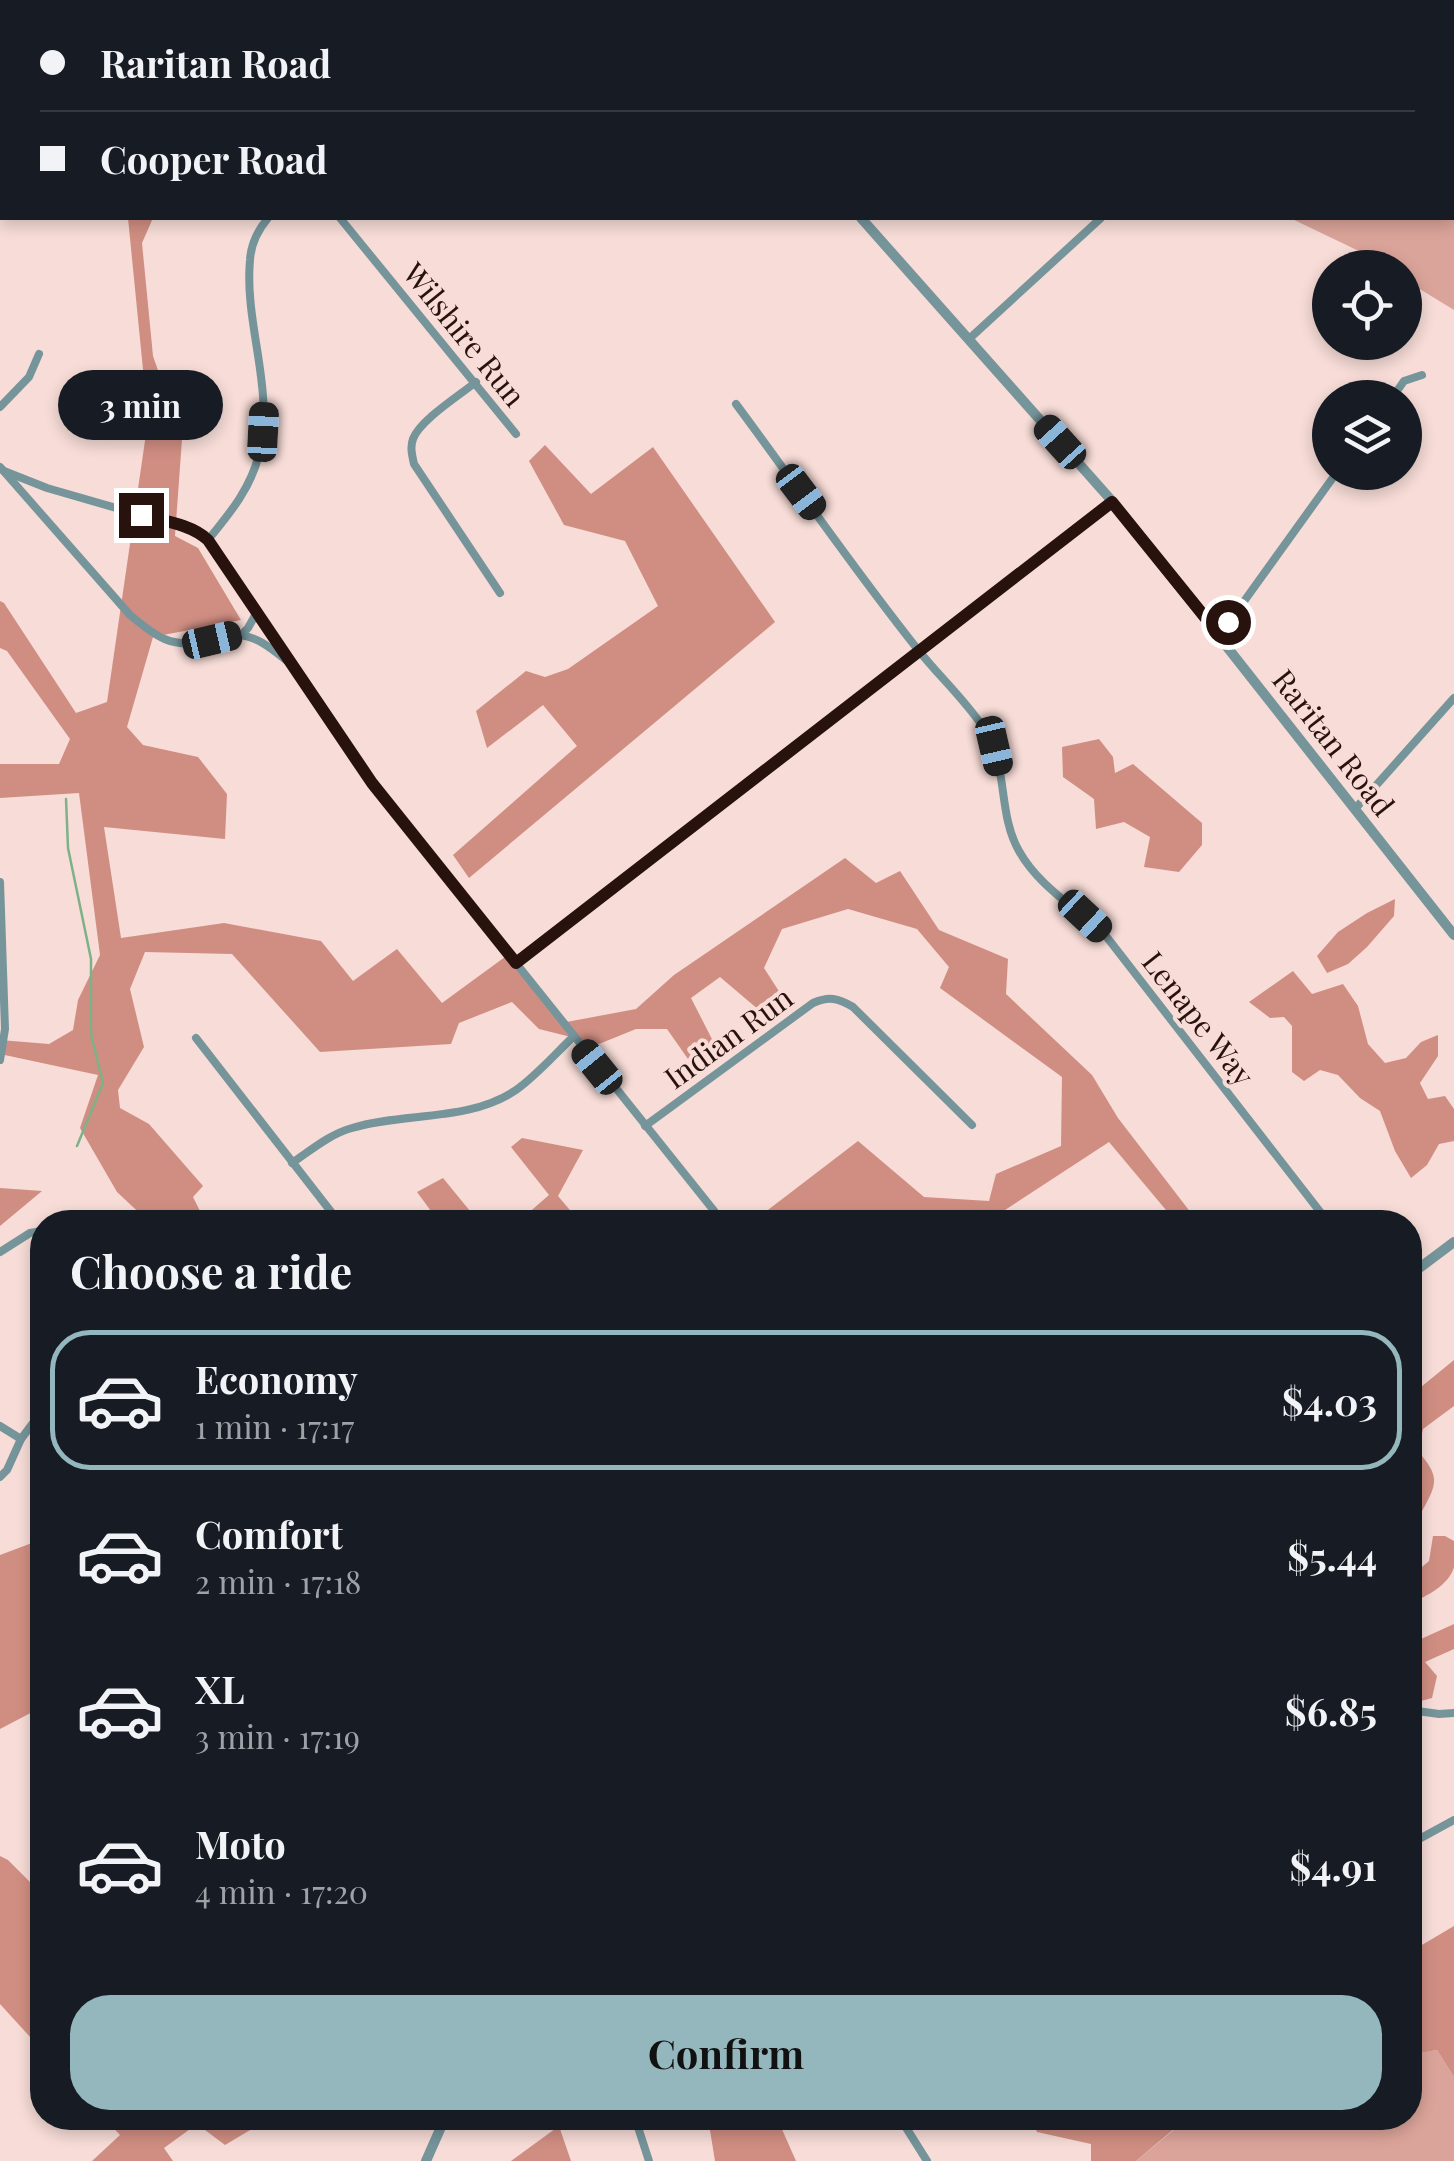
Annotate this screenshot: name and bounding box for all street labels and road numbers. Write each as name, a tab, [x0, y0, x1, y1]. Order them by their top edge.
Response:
street label: Wilshire Run	[394, 253, 535, 414]
street label: Raritan Road	[1264, 660, 1404, 824]
street label: Lenape Way	[1134, 943, 1264, 1093]
street label: Indian Run	[656, 977, 800, 1097]

